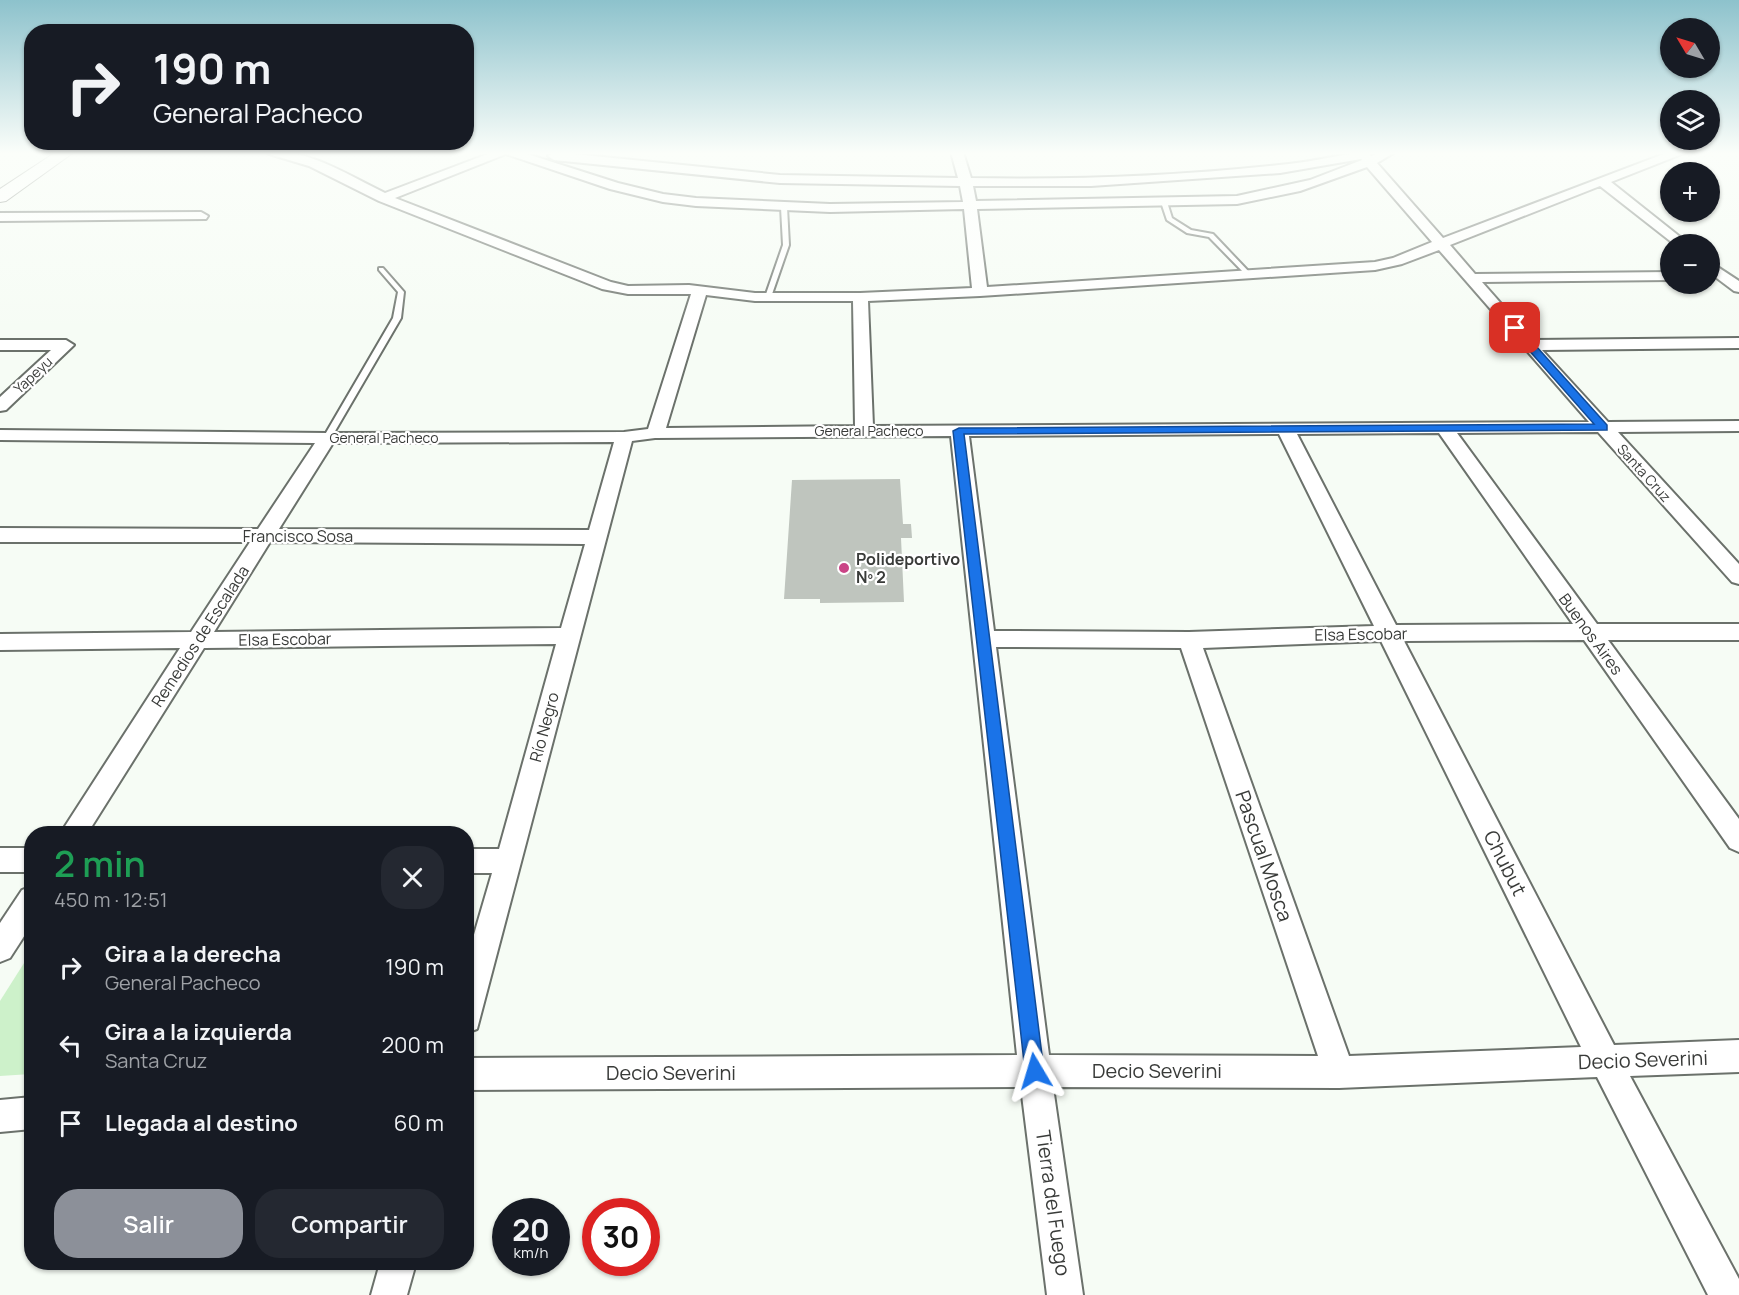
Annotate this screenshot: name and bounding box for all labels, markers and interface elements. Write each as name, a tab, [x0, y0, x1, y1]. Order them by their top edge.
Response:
north arrow	[1660, 18, 1720, 78]
map controls	[1660, 18, 1720, 294]
text: 190 m	[153, 39, 271, 97]
icon: right	[54, 48, 132, 126]
button: layers	[1660, 90, 1720, 150]
text: General Pacheco	[153, 94, 363, 131]
button: +	[1660, 162, 1720, 222]
button: −	[1660, 234, 1720, 294]
pin	[1489, 302, 1540, 353]
icon: arrive	[1498, 311, 1531, 344]
street label: Yapeyu	[9, 352, 56, 397]
street label: General Pacheco	[815, 421, 923, 440]
street label: General Pacheco	[330, 428, 438, 447]
street label: Santa Cruz	[1613, 440, 1675, 506]
street label: Francisco Sosa	[243, 525, 353, 547]
place label: Polideportivo Nº 2	[856, 548, 960, 588]
street label: Remedios de Escalada	[146, 561, 254, 711]
marker: Polideportivo Nº 2	[837, 561, 851, 575]
street label: Buenos Aires	[1554, 589, 1628, 679]
street label: Elsa Escobar	[1314, 622, 1408, 646]
street label: Elsa Escobar	[238, 627, 332, 651]
street label: Río Negro	[524, 690, 564, 764]
street label: Pascual Mosca	[1229, 787, 1300, 925]
street label: Chubut	[1478, 826, 1533, 900]
text: 2 min	[54, 839, 146, 888]
button: close	[381, 846, 444, 909]
text: 450 m · 12:51	[54, 886, 168, 913]
text: Gira a la derecha	[105, 939, 281, 969]
icon: right	[54, 951, 87, 984]
text: 190 m	[385, 952, 444, 982]
text: General Pacheco	[105, 969, 261, 996]
text: Gira a la izquierda	[105, 1017, 292, 1047]
icon: left	[54, 1029, 87, 1062]
text: 200 m	[382, 1030, 444, 1060]
position arrow	[1003, 1039, 1067, 1103]
street label: Decio Severini	[1578, 1044, 1708, 1075]
text: Santa Cruz	[105, 1047, 207, 1074]
street label: Decio Severini	[1092, 1057, 1222, 1084]
street label: Decio Severini	[606, 1059, 736, 1086]
icon: arrive	[54, 1107, 87, 1140]
text: Llegada al destino	[105, 1108, 298, 1138]
text: 60 m	[394, 1108, 444, 1138]
street label: Tierra del Fuego	[1030, 1128, 1077, 1278]
button: Salir	[54, 1189, 243, 1258]
button: Compartir	[255, 1189, 444, 1258]
speed limit sign: 30	[582, 1198, 660, 1276]
text: 20	[512, 1209, 550, 1250]
text: km/h	[514, 1242, 548, 1263]

